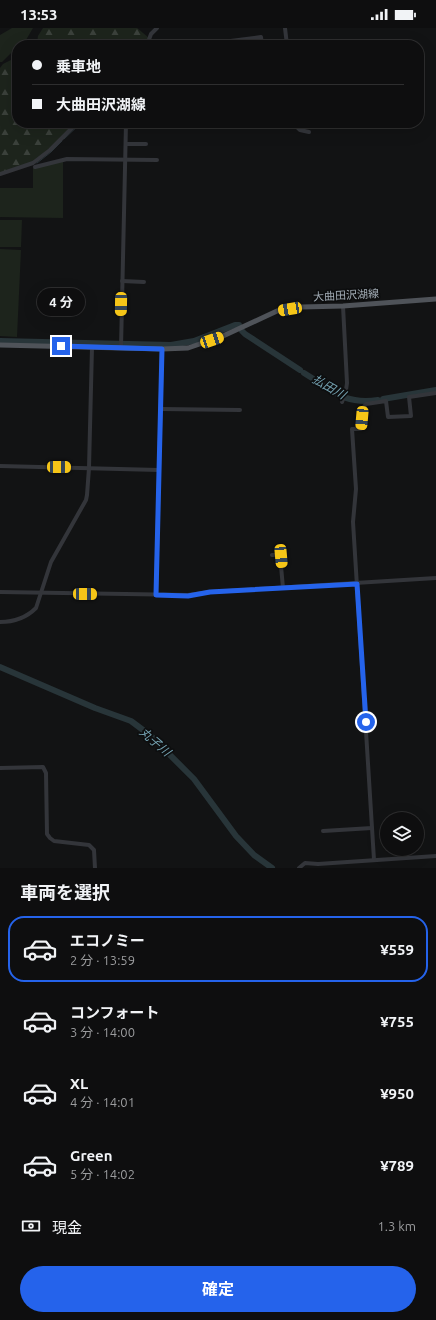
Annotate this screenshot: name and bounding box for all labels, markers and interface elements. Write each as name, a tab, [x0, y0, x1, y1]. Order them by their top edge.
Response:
text: 13:53	[20, 6, 58, 23]
text: 乗車地	[56, 58, 101, 75]
text: 大曲田沢湖線	[56, 96, 146, 113]
street label: 大曲田沢湖線	[313, 287, 379, 303]
callout: 4 分	[37, 288, 85, 316]
car	[115, 292, 127, 316]
text: 4 分	[49, 295, 73, 309]
car	[277, 301, 303, 317]
car	[199, 330, 225, 350]
route end	[52, 337, 70, 355]
water label: 払田川	[310, 372, 350, 402]
car	[355, 406, 369, 430]
car	[47, 461, 71, 473]
car	[274, 544, 288, 568]
car	[73, 588, 97, 600]
route start	[357, 713, 375, 731]
water label: 丸子川	[137, 725, 175, 760]
map controls	[380, 812, 424, 856]
button: layers	[380, 812, 424, 856]
text: 車両を選択	[20, 882, 110, 902]
icon: car	[22, 931, 58, 967]
text: エコノミー	[70, 932, 145, 949]
text: ¥559	[380, 941, 414, 958]
text: 2 分 · 13:59	[70, 953, 135, 967]
icon: car	[22, 1003, 58, 1039]
text: コンフォート	[70, 1004, 160, 1021]
text: ¥755	[380, 1013, 414, 1030]
text: 3 分 · 14:00	[70, 1025, 135, 1039]
icon: car	[22, 1075, 58, 1111]
text: XL	[70, 1075, 88, 1092]
text: ¥950	[380, 1085, 414, 1102]
text: 4 分 · 14:01	[70, 1095, 135, 1109]
icon: car	[22, 1147, 58, 1183]
text: Green	[70, 1147, 112, 1164]
text: ¥789	[380, 1157, 414, 1174]
text: 5 分 · 14:02	[70, 1167, 135, 1181]
icon: cash	[20, 1215, 42, 1237]
text: 現金	[52, 1219, 82, 1236]
text: 1.3 km	[377, 1219, 416, 1233]
button: 確定	[20, 1266, 416, 1312]

